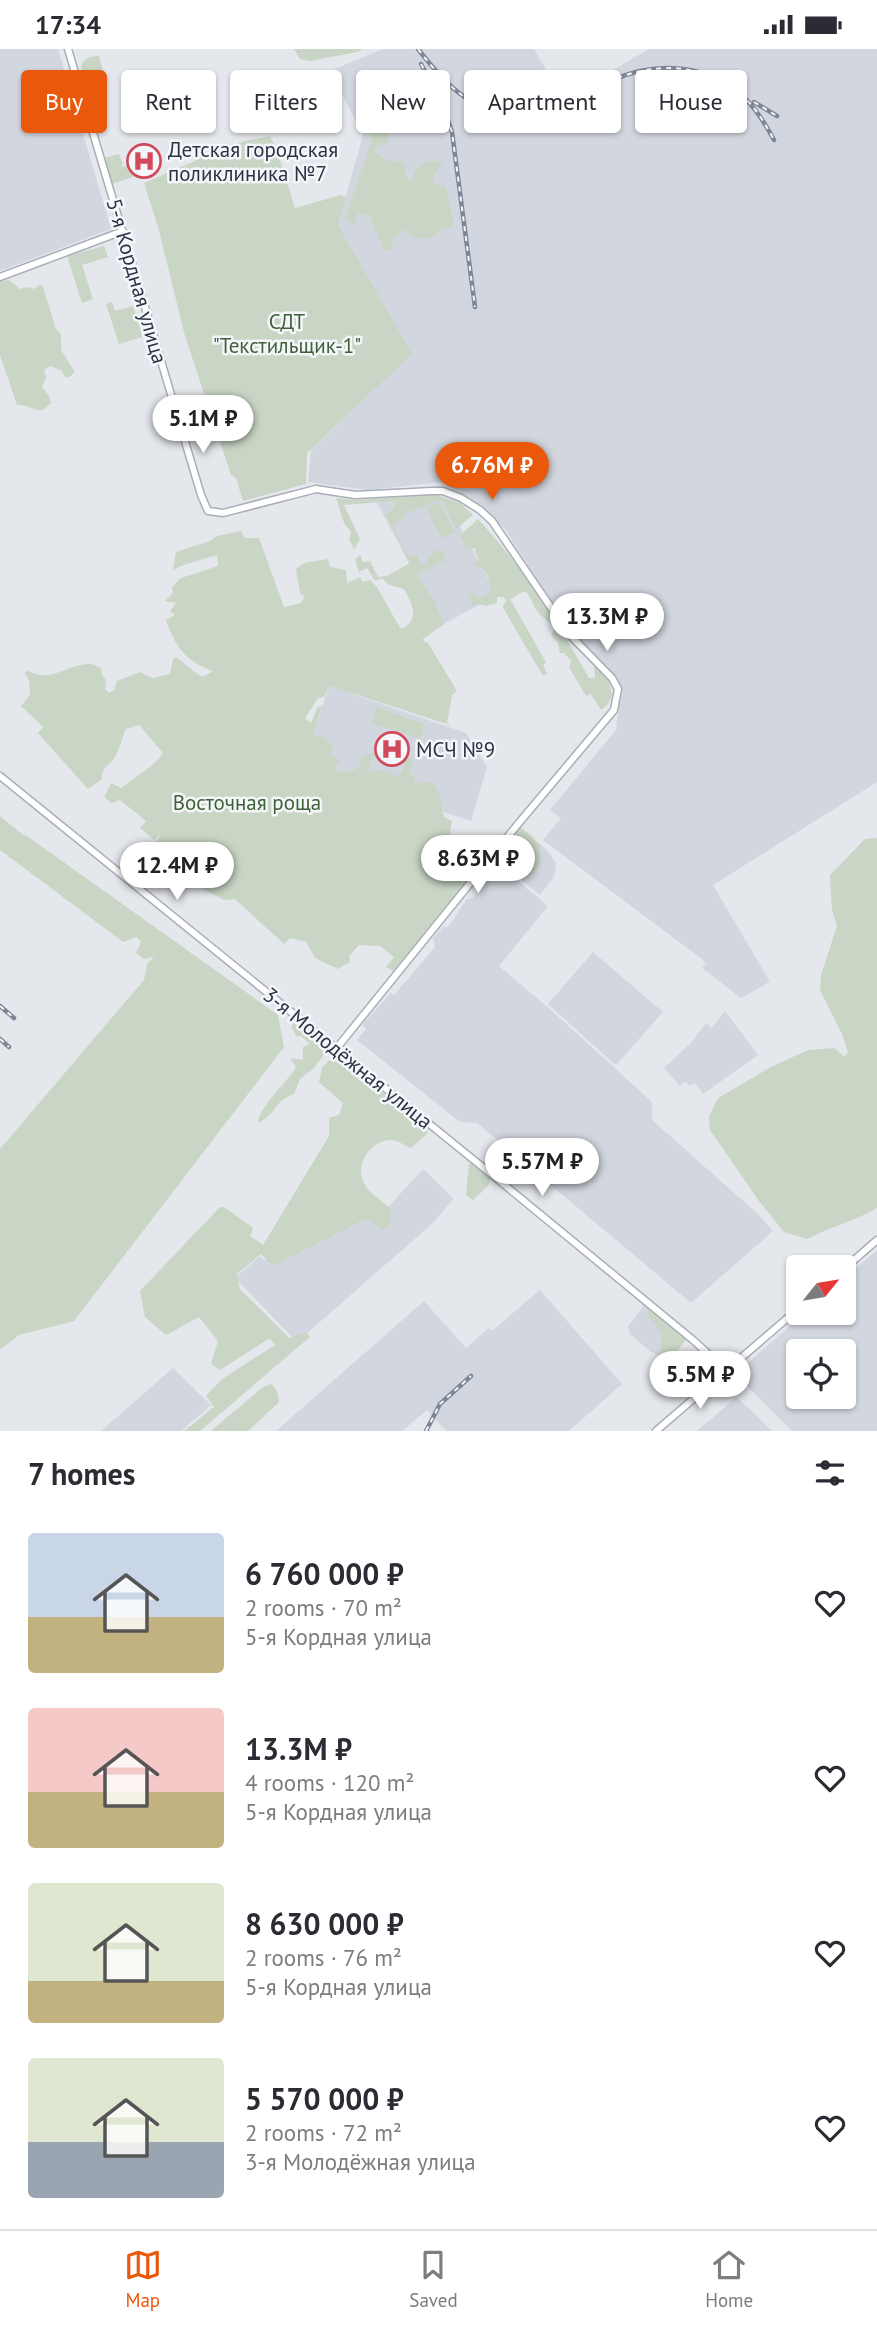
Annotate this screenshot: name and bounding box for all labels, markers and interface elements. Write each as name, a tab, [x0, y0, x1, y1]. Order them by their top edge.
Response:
text: 17:34	[35, 8, 101, 41]
chip: Buy	[21, 70, 107, 133]
chip: Rent	[121, 70, 216, 133]
chip: Filters	[230, 70, 342, 133]
chip: New	[356, 70, 450, 133]
chip: Apartment	[464, 70, 621, 133]
chip: House	[635, 70, 747, 133]
place label: Детская городская поликлиника №7	[168, 136, 338, 187]
hospital icon: Детская городская поликлиника №7	[125, 142, 163, 180]
street label: 5-я Кордная улица	[101, 195, 173, 367]
park label: СДТ "Текстильщик-1"	[213, 308, 361, 359]
pin: 5.1M ₽	[146, 395, 260, 455]
text: 5.1M ₽	[168, 403, 238, 432]
pin: 6.76M ₽	[427, 442, 557, 502]
text: 6.76M ₽	[451, 450, 533, 479]
pin: 13.3M ₽	[542, 593, 672, 653]
text: 13.3M ₽	[566, 601, 648, 630]
hospital icon: МСЧ №9	[373, 730, 411, 768]
place label: МСЧ №9	[416, 736, 495, 763]
park label: Восточная роща	[173, 789, 321, 816]
pin: 8.63M ₽	[413, 835, 543, 895]
pin: 12.4M ₽	[112, 843, 242, 902]
text: 8.63M ₽	[437, 843, 519, 872]
text: 12.4M ₽	[136, 850, 218, 879]
street label: 3-я Молодёжная улица	[258, 981, 438, 1135]
pin: 5.57M ₽	[477, 1139, 607, 1198]
text: 5.57M ₽	[501, 1146, 583, 1175]
north arrow	[786, 1255, 856, 1325]
map controls	[786, 1255, 856, 1409]
button: locate	[786, 1339, 856, 1409]
pin: 5.5M ₽	[643, 1351, 757, 1411]
text: 5.5M ₽	[665, 1359, 735, 1388]
text: 7 homes	[28, 1454, 136, 1493]
icon: filters	[811, 1454, 849, 1492]
text: 6 760 000 ₽	[245, 1554, 404, 1593]
icon: home	[84, 1561, 168, 1645]
icon: heart	[811, 1584, 849, 1622]
text: 2 rooms · 70 m²	[245, 1593, 402, 1622]
text: 5-я Кордная улица	[245, 1622, 432, 1651]
text: 13.3M ₽	[245, 1729, 352, 1768]
icon: home	[84, 1736, 168, 1820]
icon: heart	[811, 1759, 849, 1797]
text: 4 rooms · 120 m²	[245, 1768, 414, 1797]
text: 5-я Кордная улица	[245, 1797, 432, 1826]
text: 8 630 000 ₽	[245, 1904, 404, 1943]
icon: home	[84, 1911, 168, 1995]
icon: heart	[811, 1934, 849, 1972]
text: 2 rooms · 76 m²	[245, 1943, 402, 1972]
text: 5-я Кордная улица	[245, 1972, 432, 2001]
text: 5 570 000 ₽	[245, 2079, 404, 2118]
icon: home	[84, 2086, 168, 2170]
icon: heart	[811, 2109, 849, 2147]
text: 2 rooms · 72 m²	[245, 2118, 402, 2147]
text: 3-я Молодёжная улица	[245, 2147, 476, 2176]
tab: Map	[124, 2246, 162, 2312]
tab: Saved	[409, 2246, 458, 2312]
tab: Home	[705, 2246, 753, 2312]

